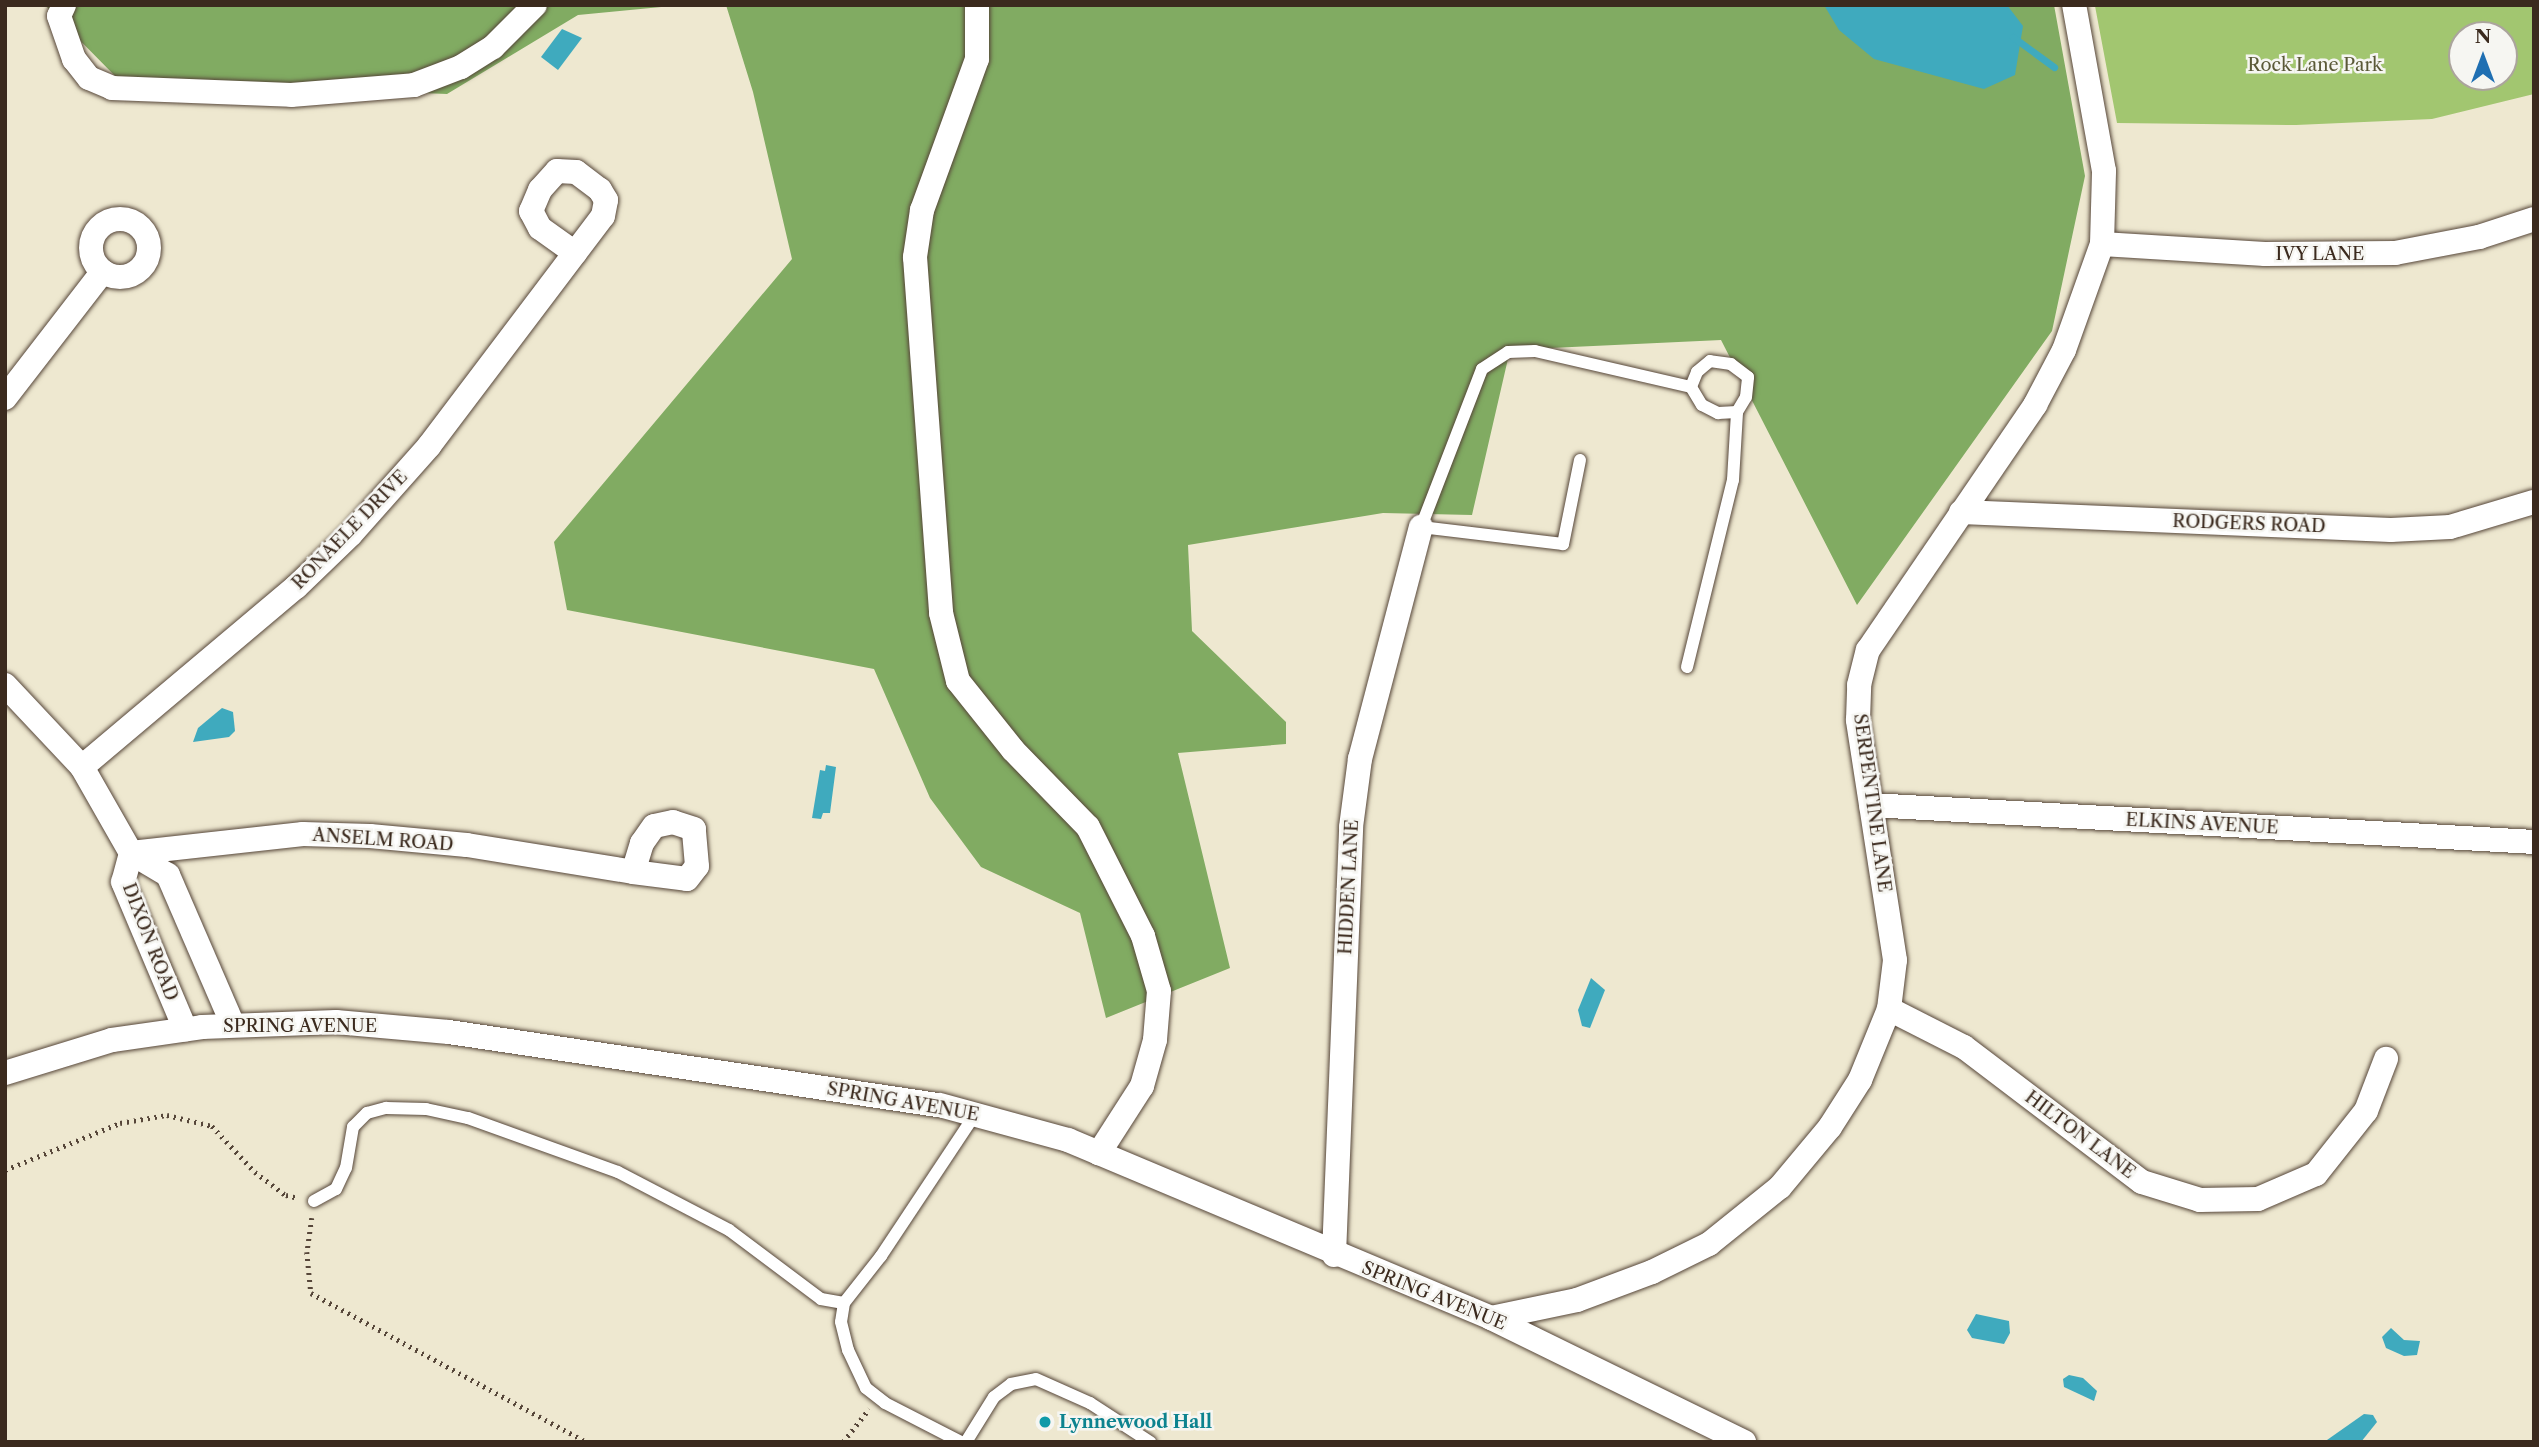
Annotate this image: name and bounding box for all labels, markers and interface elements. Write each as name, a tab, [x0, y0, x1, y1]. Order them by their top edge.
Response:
north arrow	[2448, 21, 2518, 91]
text: N	[2475, 25, 2491, 48]
park label: Rock Lane Park	[2247, 54, 2383, 76]
street label: IVY LANE	[2275, 243, 2365, 265]
street label: RONAELE DRIVE	[288, 466, 412, 594]
street label: RODGERS ROAD	[2172, 511, 2326, 537]
street label: SERPENTINE LANE	[1849, 712, 1895, 894]
street label: ELKINS AVENUE	[2125, 809, 2279, 839]
street label: HIDDEN LANE	[1335, 819, 1363, 955]
street label: ANSELM ROAD	[312, 824, 454, 856]
street label: DIXON ROAD	[118, 880, 182, 1004]
street label: SPRING AVENUE	[223, 1015, 377, 1037]
street label: SPRING AVENUE	[825, 1078, 981, 1126]
street label: HILTON LANE	[2021, 1086, 2139, 1184]
street label: SPRING AVENUE	[1358, 1257, 1510, 1335]
place label: Lynnewood Hall	[1059, 1411, 1212, 1433]
marker: Lynnewood Hall	[1037, 1414, 1053, 1430]

